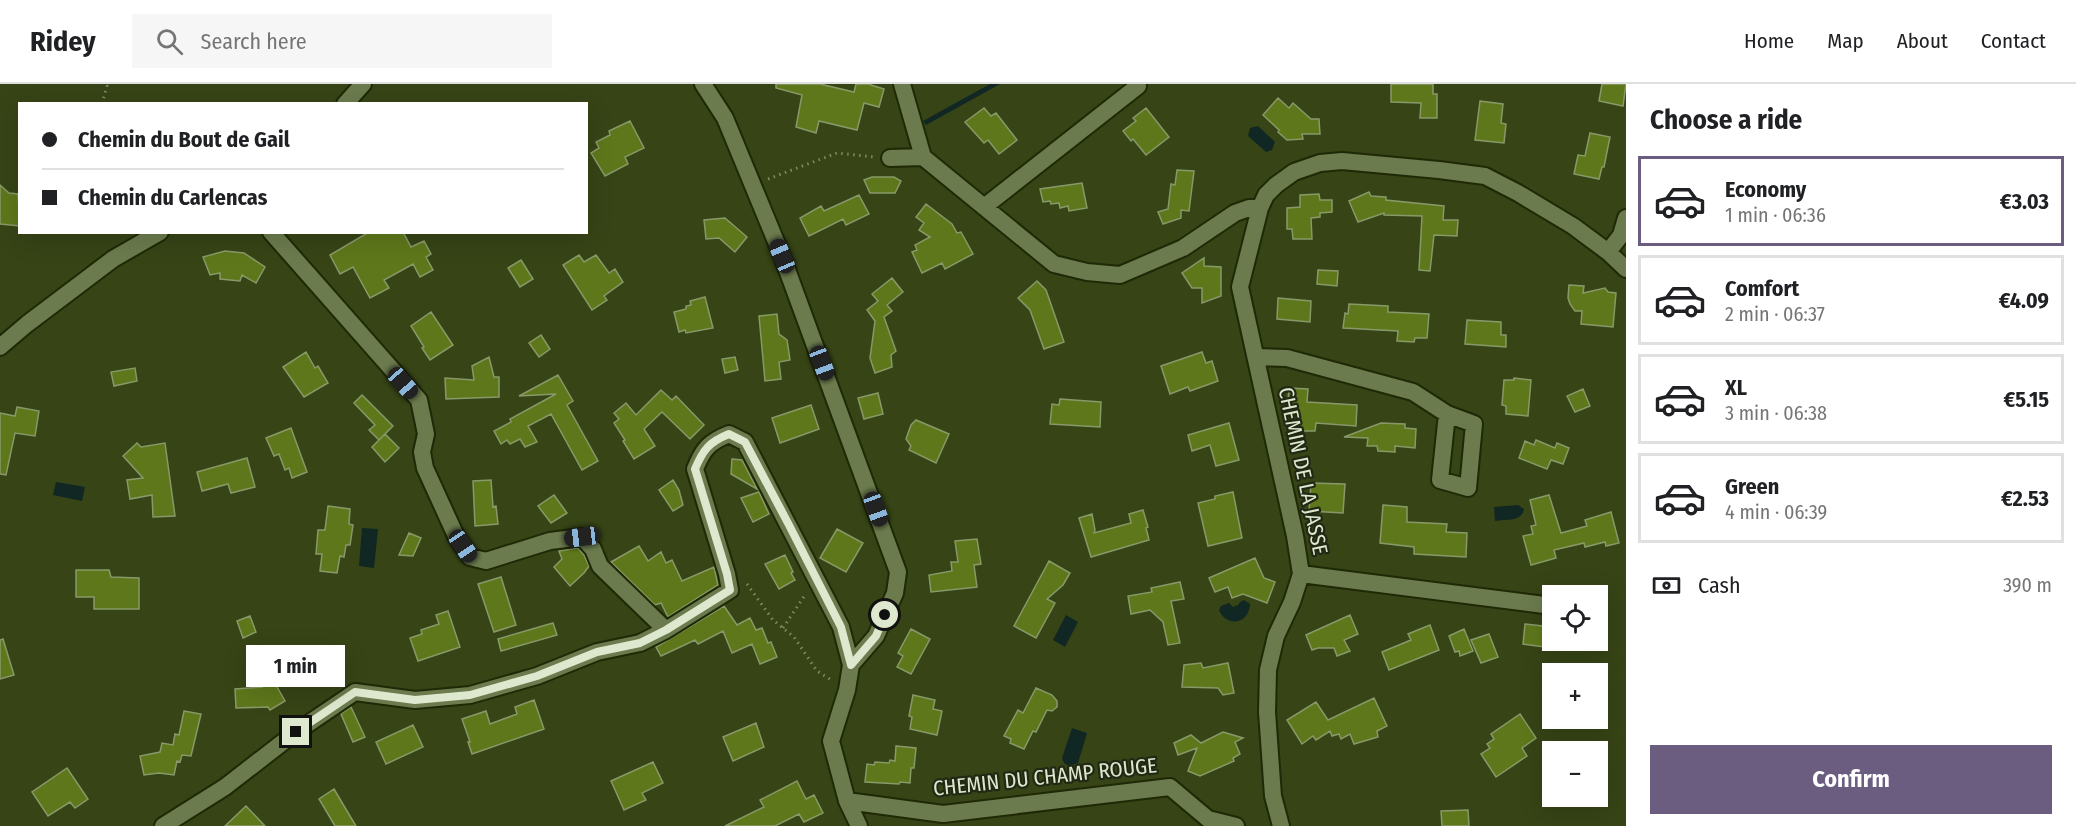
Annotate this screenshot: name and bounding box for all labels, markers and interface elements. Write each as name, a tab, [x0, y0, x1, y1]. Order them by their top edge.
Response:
search box	[132, 14, 552, 68]
text: Ridey	[30, 25, 96, 58]
icon: search	[153, 25, 186, 58]
text: Search here	[201, 28, 307, 55]
text: Home	[1744, 28, 1794, 54]
text: Map	[1827, 28, 1864, 54]
text: About	[1897, 28, 1948, 54]
text: Contact	[1981, 28, 2046, 54]
text: Choose a ride	[1650, 104, 1802, 136]
text: Chemin du Bout de Gail	[78, 126, 290, 153]
icon: car	[1653, 174, 1707, 228]
text: Economy	[1725, 176, 1806, 203]
text: Chemin du Carlencas	[78, 184, 267, 211]
text: €3.03	[2000, 188, 2049, 215]
text: 1 min · 06:36	[1725, 203, 1826, 227]
car	[767, 236, 797, 276]
icon: car	[1653, 273, 1707, 327]
text: Comfort	[1725, 275, 1799, 302]
text: €4.09	[1999, 287, 2049, 314]
text: 2 min · 06:37	[1725, 302, 1825, 326]
car	[807, 343, 837, 383]
car	[384, 364, 422, 402]
icon: car	[1653, 372, 1707, 426]
text: XL	[1725, 374, 1747, 401]
street label: CHEMIN DE LA JASSE	[1273, 385, 1334, 557]
text: €5.15	[2003, 386, 2049, 413]
text: 3 min · 06:38	[1725, 401, 1827, 425]
icon: car	[1653, 471, 1707, 525]
text: Green	[1725, 473, 1779, 500]
text: €2.53	[2001, 485, 2049, 512]
car	[861, 489, 891, 529]
text: 4 min · 06:39	[1725, 500, 1827, 524]
car	[445, 526, 481, 566]
car	[563, 526, 601, 548]
icon: cash	[1650, 569, 1683, 602]
text: Cash	[1698, 572, 1741, 599]
text: 390 m	[2003, 573, 2052, 597]
map controls	[1542, 585, 1608, 807]
button: locate	[1542, 585, 1608, 651]
route start	[871, 601, 898, 628]
callout: 1 min	[246, 645, 346, 687]
text: 1 min	[274, 654, 317, 678]
button: +	[1542, 663, 1608, 729]
route end	[282, 718, 309, 745]
button: −	[1542, 741, 1608, 807]
button: Confirm	[1650, 745, 2052, 814]
street label: CHEMIN DU CHAMP ROUGE	[932, 752, 1158, 802]

